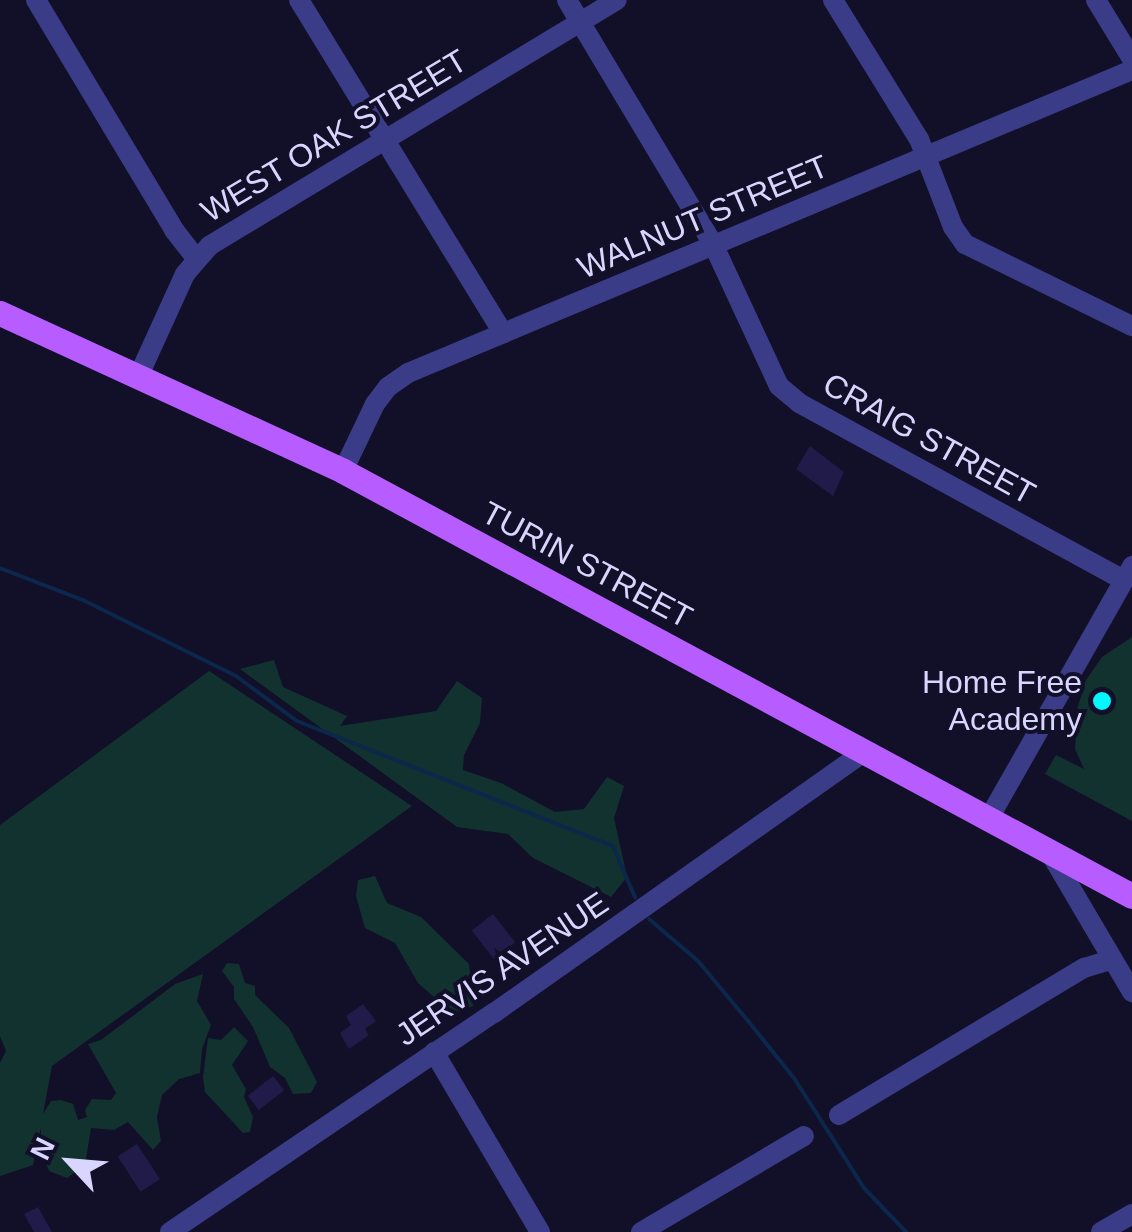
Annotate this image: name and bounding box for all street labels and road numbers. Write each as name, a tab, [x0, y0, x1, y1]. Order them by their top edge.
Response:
street label: WEST OAK STREET	[194, 41, 474, 231]
street label: WALNUT STREET	[572, 147, 834, 287]
street label: CRAIG STREET	[816, 365, 1042, 513]
street label: TURIN STREET	[475, 493, 699, 637]
street label: JERVIS AVENUE	[388, 883, 616, 1055]

